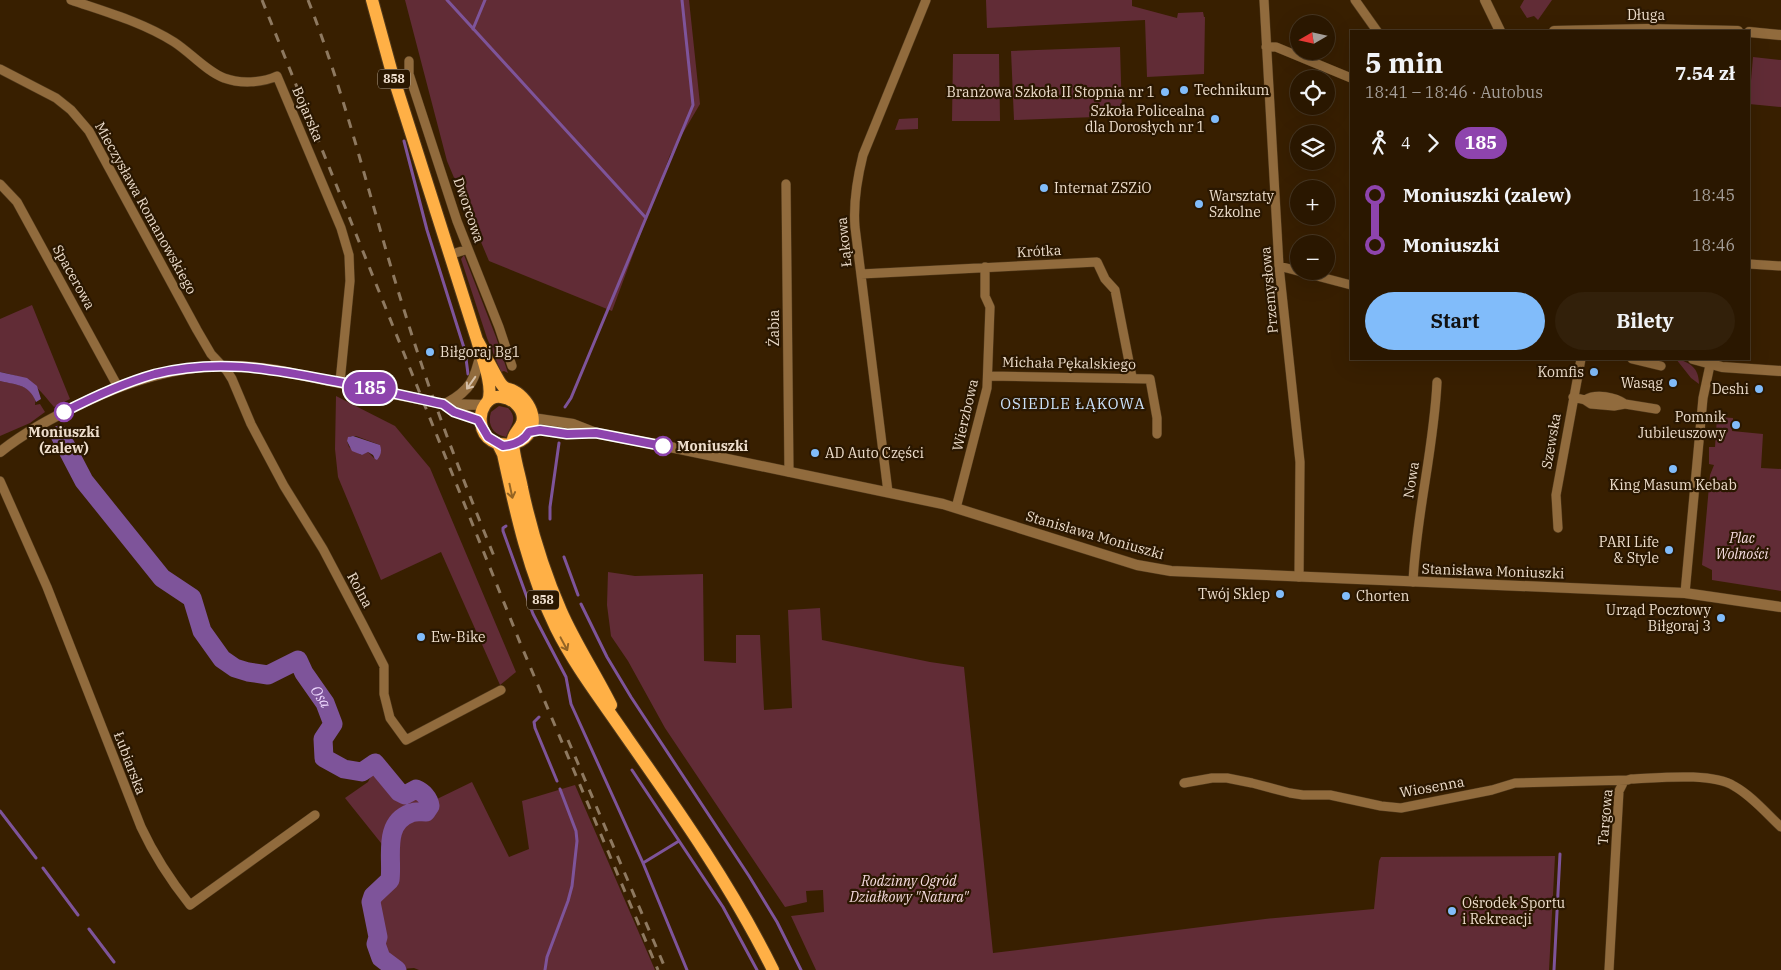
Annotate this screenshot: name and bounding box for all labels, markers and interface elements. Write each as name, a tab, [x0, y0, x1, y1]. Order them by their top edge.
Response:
street label: Długa	[1627, 6, 1665, 24]
north arrow	[1290, 15, 1335, 60]
map controls	[1290, 15, 1335, 280]
text: 5 min	[1365, 44, 1443, 81]
text: 7.54 zł	[1675, 61, 1735, 85]
road number: 858	[378, 70, 410, 88]
button: locate	[1290, 70, 1335, 115]
place label: Technikum	[1194, 81, 1269, 99]
text: 18:41 – 18:46 · Autobus	[1365, 82, 1543, 102]
place label: Branżowa Szkoła II Stopnia nr 1	[946, 83, 1155, 101]
street label: Bojarska	[288, 84, 328, 145]
marker: Technikum	[1178, 84, 1190, 96]
marker: Branżowa Szkoła II Stopnia nr 1	[1159, 86, 1171, 98]
place label: Szkoła Policealna dla Dorosłych nr 1	[1085, 102, 1205, 136]
marker: Szkoła Policealna dla Dorosłych nr 1	[1209, 113, 1221, 125]
street label: Mieczysława Romanowskiego	[91, 119, 201, 297]
button: layers	[1290, 125, 1335, 170]
icon: walk	[1365, 129, 1393, 157]
icon: forward	[1419, 129, 1447, 157]
text: 185	[1465, 131, 1497, 154]
text: 4	[1401, 133, 1411, 153]
street label: Dworcowa	[449, 175, 489, 245]
place label: Internat ZSZiO	[1054, 179, 1152, 197]
button: +	[1290, 180, 1335, 225]
marker: Internat ZSZiO	[1038, 182, 1050, 194]
text: Moniuszki (zalew)	[1403, 183, 1571, 207]
text: 18:45	[1692, 185, 1735, 205]
place label: Warsztaty Szkolne	[1209, 187, 1275, 221]
marker: Warsztaty Szkolne	[1193, 198, 1205, 210]
street label: Łąkowa	[832, 216, 856, 268]
text: Moniuszki	[1403, 233, 1500, 257]
button: −	[1290, 235, 1335, 280]
text: 18:46	[1692, 235, 1735, 255]
street label: Spacerowa	[49, 241, 99, 313]
street label: Krótka	[1016, 241, 1062, 261]
street label: Przemysłowa	[1256, 245, 1282, 334]
button: Start	[1365, 292, 1545, 350]
button: Bilety	[1555, 292, 1735, 350]
street label: Żabia	[765, 309, 783, 346]
place label: Biłgoraj Bg1	[440, 343, 520, 361]
marker: Biłgoraj Bg1	[424, 346, 436, 358]
street label: Michała Pękalskiego	[1002, 353, 1136, 373]
place label: Komfis	[1538, 363, 1584, 381]
marker: Komfis	[1588, 366, 1600, 378]
line badge: 185	[341, 372, 399, 404]
place label: Wasąg	[1621, 374, 1663, 392]
text: 185	[354, 376, 386, 399]
one-way arrow	[466, 376, 476, 390]
street label: Wierzbowa	[948, 377, 982, 453]
marker: Wasąg	[1667, 377, 1679, 389]
place label: Deshi	[1712, 380, 1749, 398]
marker: Deshi	[1753, 383, 1765, 395]
district label: OSIEDLE ŁĄKOWA	[1000, 394, 1146, 413]
marker: Moniuszki (zalew)	[54, 402, 74, 422]
place label: Pomnik Jubileuszowy	[1638, 408, 1727, 442]
street label: Szewska	[1537, 411, 1565, 470]
marker: Pomnik Jubileuszowy	[1730, 419, 1742, 431]
place label: Moniuszki (zalew)	[28, 423, 100, 457]
marker: Moniuszki	[653, 436, 673, 456]
place label: Moniuszki	[677, 437, 749, 455]
place label: AD Auto Części	[825, 444, 924, 462]
marker: AD Auto Części	[809, 447, 821, 459]
street label: Nowa	[1399, 460, 1423, 500]
marker: King Masum Kebab	[1667, 463, 1679, 475]
place label: King Masum Kebab	[1609, 476, 1737, 494]
one-way arrow	[507, 482, 516, 498]
street label: Stanisława Moniuszki	[1024, 507, 1166, 563]
park label: Plac Wolności	[1715, 529, 1769, 563]
place label: PARI Life & Style	[1599, 533, 1659, 567]
marker: PARI Life & Style	[1663, 544, 1675, 556]
street label: Stanisława Moniuszki	[1421, 560, 1565, 582]
street label: Rolna	[343, 569, 377, 611]
place label: Twój Sklep	[1198, 585, 1270, 603]
place label: Chorten	[1356, 587, 1410, 605]
marker: Twój Sklep	[1274, 588, 1286, 600]
road number: 858	[527, 590, 559, 610]
marker: Chorten	[1340, 590, 1352, 602]
place label: Urząd Pocztowy Biłgoraj 3	[1606, 601, 1712, 635]
marker: Urząd Pocztowy Biłgoraj 3	[1715, 612, 1727, 624]
place label: Ew-Bike	[431, 628, 486, 646]
marker: Ew-Bike	[415, 631, 427, 643]
one-way arrow	[559, 636, 569, 651]
water label: Osa	[307, 681, 336, 711]
street label: Łubiarska	[110, 729, 150, 797]
street label: Wiosenna	[1398, 772, 1466, 802]
street label: Targowa	[1594, 788, 1616, 846]
park label: Rodzinny Ogród Działkowy "Natura"	[848, 872, 970, 906]
place label: Ośrodek Sportu i Rekreacji	[1462, 894, 1566, 928]
marker: Ośrodek Sportu i Rekreacji	[1446, 905, 1458, 917]

